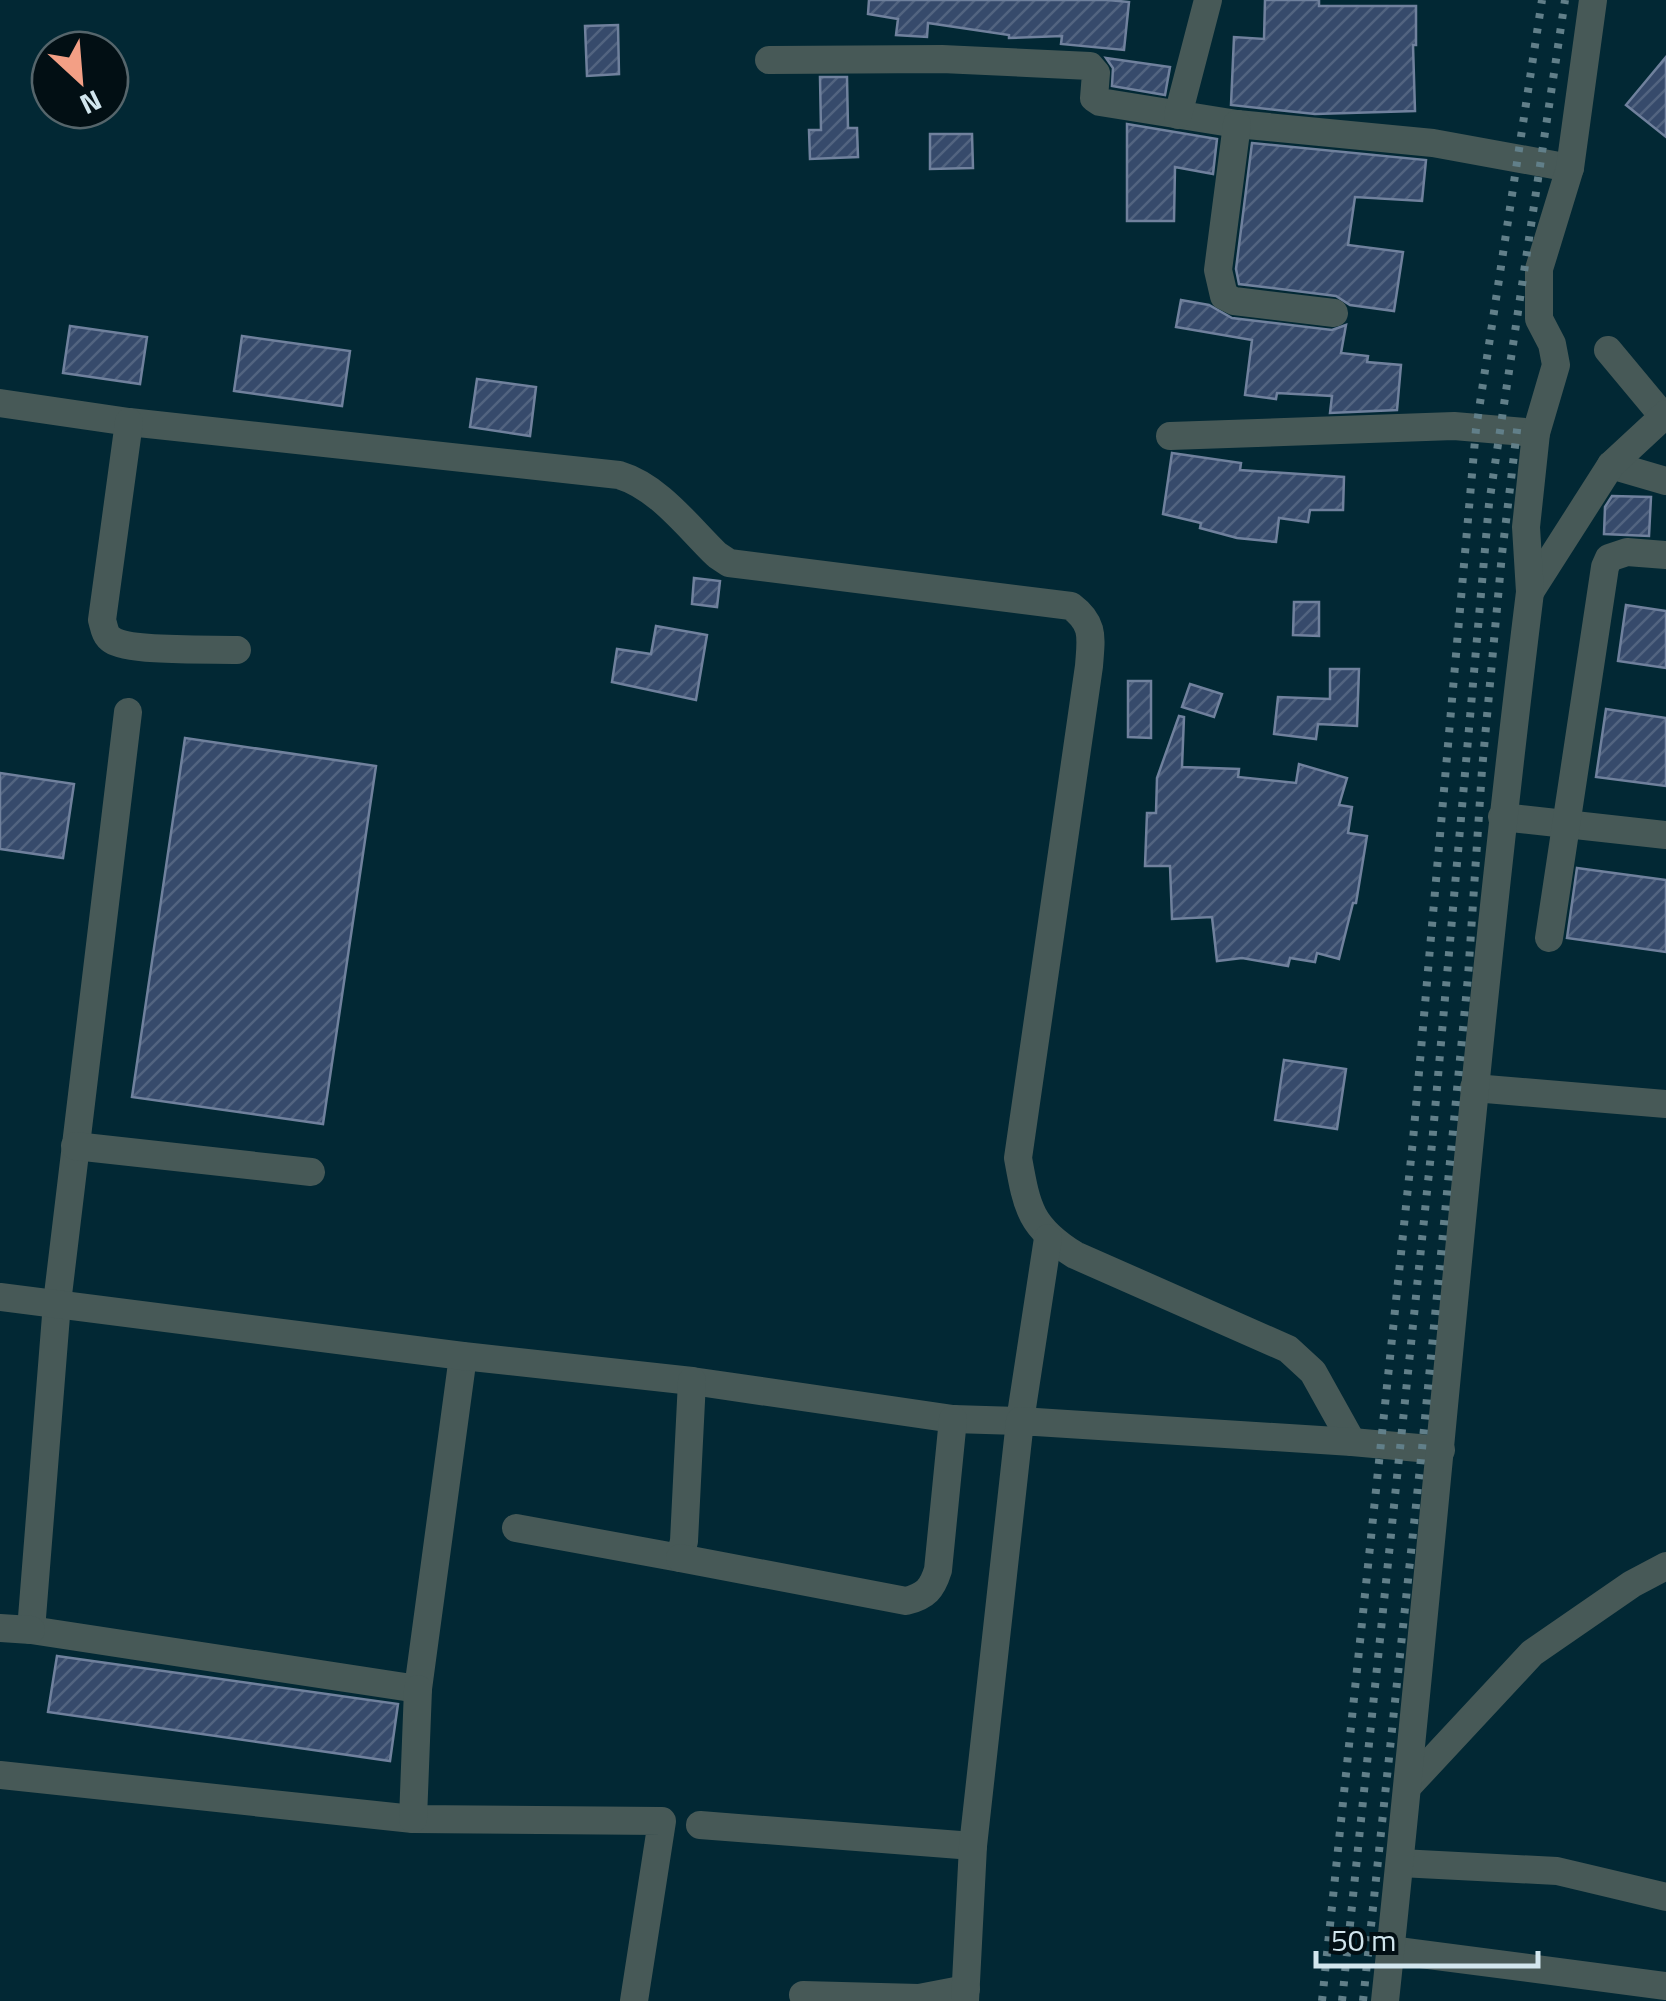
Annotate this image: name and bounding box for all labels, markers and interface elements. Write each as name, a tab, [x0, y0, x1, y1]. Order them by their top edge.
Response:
north arrow	[30, 30, 130, 130]
text: N	[73, 79, 109, 126]
scale bar	[1316, 1906, 1538, 1968]
text: 50 m	[1331, 1917, 1396, 1963]

